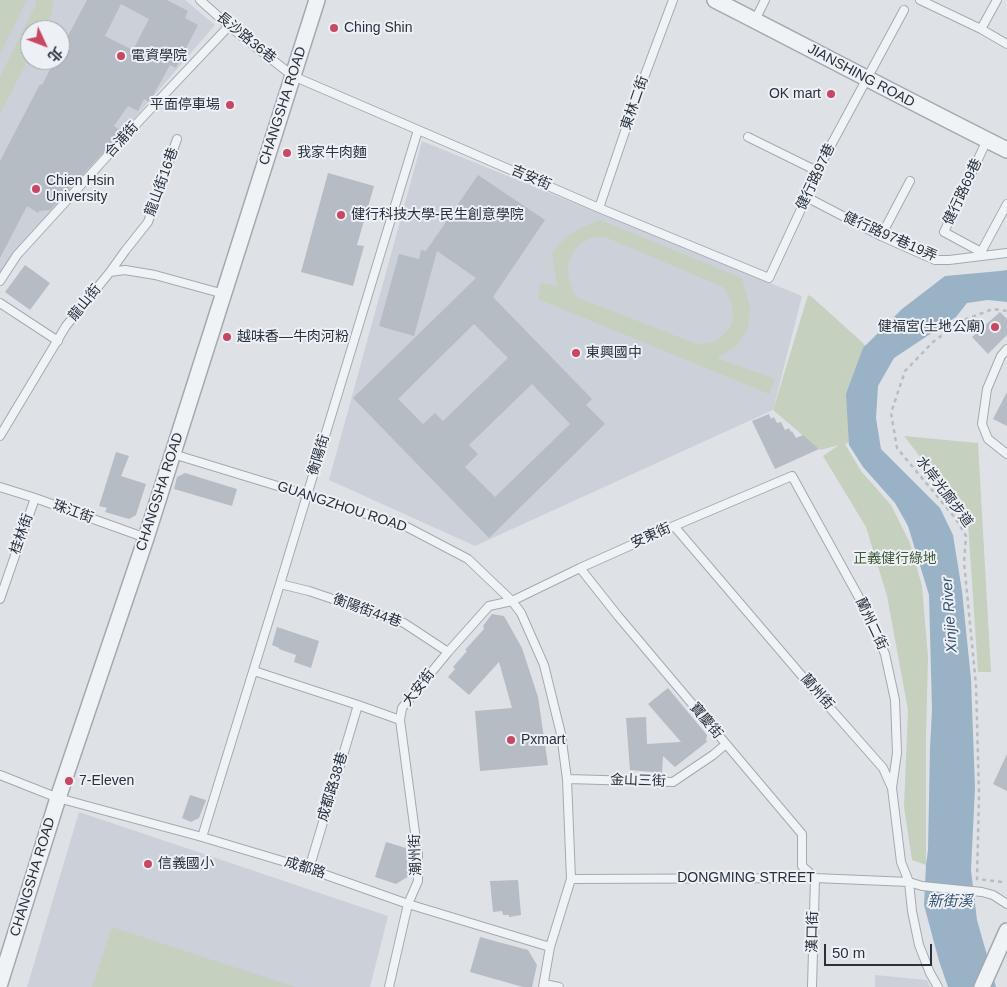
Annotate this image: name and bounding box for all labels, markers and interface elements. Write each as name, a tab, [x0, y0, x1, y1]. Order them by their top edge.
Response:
street label: 長沙路36巷	[213, 9, 279, 67]
north arrow	[20, 20, 70, 70]
place label: Ching Shin	[344, 20, 412, 36]
marker: Ching Shin	[328, 22, 340, 34]
street label: JIANSHING ROAD	[805, 41, 917, 111]
text: 北	[45, 44, 66, 65]
street label: CHANGSHA ROAD	[256, 45, 310, 167]
place label: 電資學院	[131, 48, 187, 64]
marker: 電資學院	[115, 50, 127, 62]
street label: 東林二街	[618, 74, 652, 132]
place label: OK mart	[769, 86, 821, 102]
marker: OK mart	[825, 88, 837, 100]
place label: 平面停車場	[150, 97, 220, 113]
marker: 平面停車場	[224, 99, 236, 111]
street label: 合浦街	[102, 119, 142, 161]
street label: 健行路97巷	[793, 141, 839, 213]
street label: 龍山街16巷	[142, 145, 182, 219]
place label: 我家牛肉麵	[297, 145, 367, 161]
marker: 我家牛肉麵	[281, 147, 293, 159]
street label: 健行路69巷	[940, 156, 986, 228]
street label: 吉安街	[508, 162, 554, 194]
place label: Chien Hsin University	[46, 173, 114, 206]
marker: Chien Hsin University	[30, 183, 42, 195]
place label: 健行科技大學-民生創意學院	[351, 207, 524, 223]
marker: 健行科技大學-民生創意學院	[335, 209, 347, 221]
street label: 健行路97巷19弄	[840, 209, 940, 265]
street label: 龍山街	[65, 281, 105, 325]
place label: 健福宮(土地公廟)	[878, 319, 985, 335]
marker: 健福宮(土地公廟)	[989, 321, 1001, 333]
place label: 越味香—牛肉河粉	[237, 329, 349, 345]
marker: 越味香—牛肉河粉	[221, 331, 233, 343]
place label: 東興國中	[586, 345, 642, 361]
marker: 東興國中	[570, 347, 582, 359]
street label: CHANGSHA ROAD	[133, 431, 187, 553]
street label: 衡陽街	[305, 432, 333, 478]
street label: 水岸光廊步道	[912, 453, 976, 531]
street label: GUANGZHOU ROAD	[275, 478, 409, 536]
street label: 珠江街	[50, 497, 96, 527]
street label: 桂林街	[7, 511, 37, 557]
street label: 安東街	[628, 520, 674, 552]
park label: 正義健行綠地	[853, 551, 937, 567]
water label: Xinjie River	[938, 577, 962, 653]
street label: 衡陽街44巷	[330, 591, 404, 631]
street label: 蘭州二街	[852, 595, 890, 653]
street label: 大安街	[399, 666, 439, 710]
street label: 蘭州街	[797, 671, 837, 713]
street label: 寶慶街	[686, 700, 726, 742]
place label: Pxmart	[521, 732, 565, 748]
marker: Pxmart	[505, 734, 517, 746]
street label: 成都路38巷	[315, 750, 351, 824]
street label: 金山三街	[610, 772, 666, 790]
place label: 7-Eleven	[79, 773, 134, 789]
marker: 7-Eleven	[63, 775, 75, 787]
street label: CHANGSHA ROAD	[7, 815, 59, 939]
street label: 潮州街	[407, 834, 425, 876]
street label: 成都路	[282, 854, 328, 882]
place label: 信義國小	[158, 856, 214, 872]
marker: 信義國小	[142, 858, 154, 870]
street label: DONGMING STREET	[677, 870, 815, 886]
water label: 新街溪	[928, 893, 972, 911]
street label: 漢口街	[804, 911, 822, 953]
scale bar	[827, 934, 934, 966]
text: 50 m	[832, 944, 865, 961]

